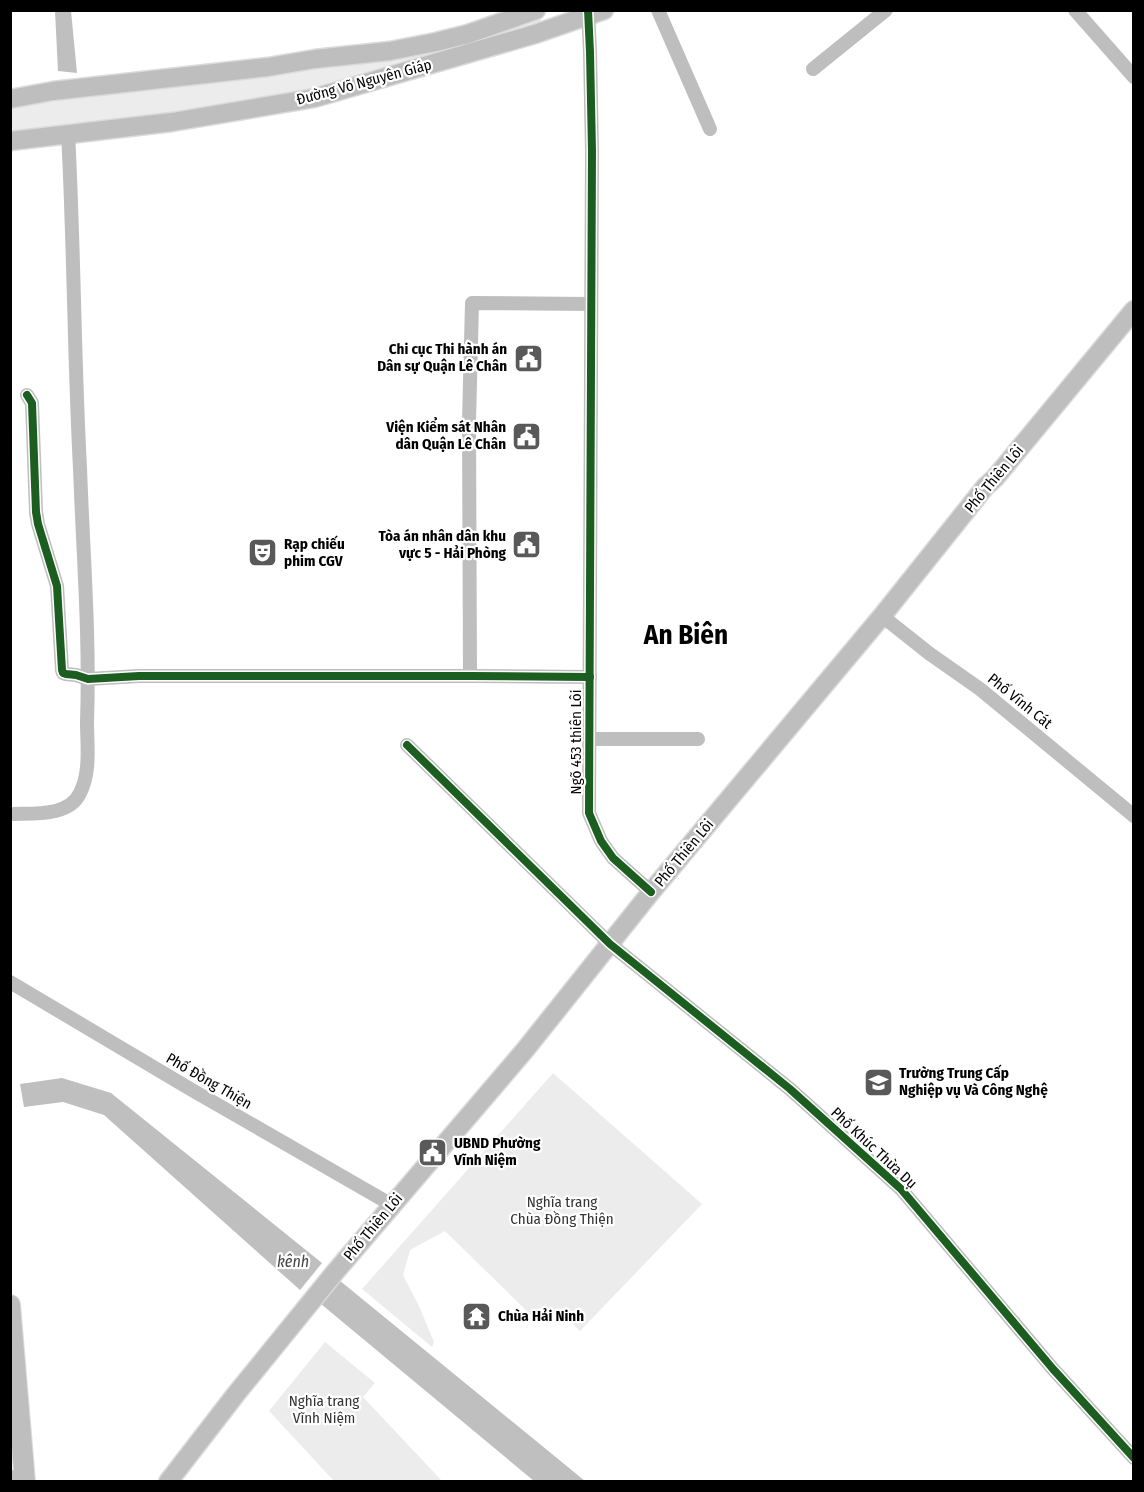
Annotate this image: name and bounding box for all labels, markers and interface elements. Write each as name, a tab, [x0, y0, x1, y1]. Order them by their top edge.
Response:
street label: Đường Võ Nguyên Giáp	[294, 55, 434, 109]
place label: Chi cục Thi hành án Dân sự Quận Lê Chân	[377, 340, 507, 375]
public building icon: Chi cục Thi hành án Dân sự Quận Lê Chân	[512, 342, 544, 374]
place label: Viện Kiểm sát Nhân dân Quận Lê Chân	[385, 417, 506, 453]
public building icon: Viện Kiểm sát Nhân dân Quận Lê Chân	[511, 420, 543, 452]
street label: Phố Thiên Lôi	[961, 442, 1027, 516]
place label: Tòa án nhân dân khu vực 5 - Hải Phòng	[379, 527, 507, 562]
public building icon: Tòa án nhân dân khu vực 5 - Hải Phòng	[511, 529, 543, 561]
place label: Rạp chiếu phim CGV	[284, 535, 345, 570]
theatre icon: Rạp chiếu phim CGV	[247, 537, 279, 569]
district label: An Biên	[643, 619, 728, 651]
street label: Phố Vĩnh Cát	[984, 670, 1056, 732]
street label: Ngõ 453 thiên Lôi	[567, 690, 585, 794]
street label: Phố Thiên Lôi	[651, 816, 717, 890]
street label: Phố Đồng Thiện	[163, 1049, 255, 1113]
place label: Trường Trung Cấp Nghiệp vụ Và Công Nghệ	[899, 1064, 1048, 1099]
school or university icon: Trường Trung Cấp Nghiệp vụ Và Công Nghệ	[862, 1066, 894, 1098]
street label: Phố Khúc Thừa Dụ	[827, 1104, 921, 1192]
place label: UBND Phường Vĩnh Niệm	[453, 1134, 541, 1169]
public building icon: UBND Phường Vĩnh Niệm	[417, 1136, 449, 1168]
street label: Phố Thiên Lôi	[340, 1190, 406, 1264]
park label: Nghĩa trang Chùa Đồng Thiện	[510, 1193, 614, 1228]
water label: kênh	[277, 1252, 309, 1271]
temple icon: Chùa Hải Ninh	[461, 1300, 493, 1332]
place label: Chùa Hải Ninh	[498, 1307, 584, 1325]
park label: Nghĩa trang Vĩnh Niệm	[289, 1392, 359, 1427]

